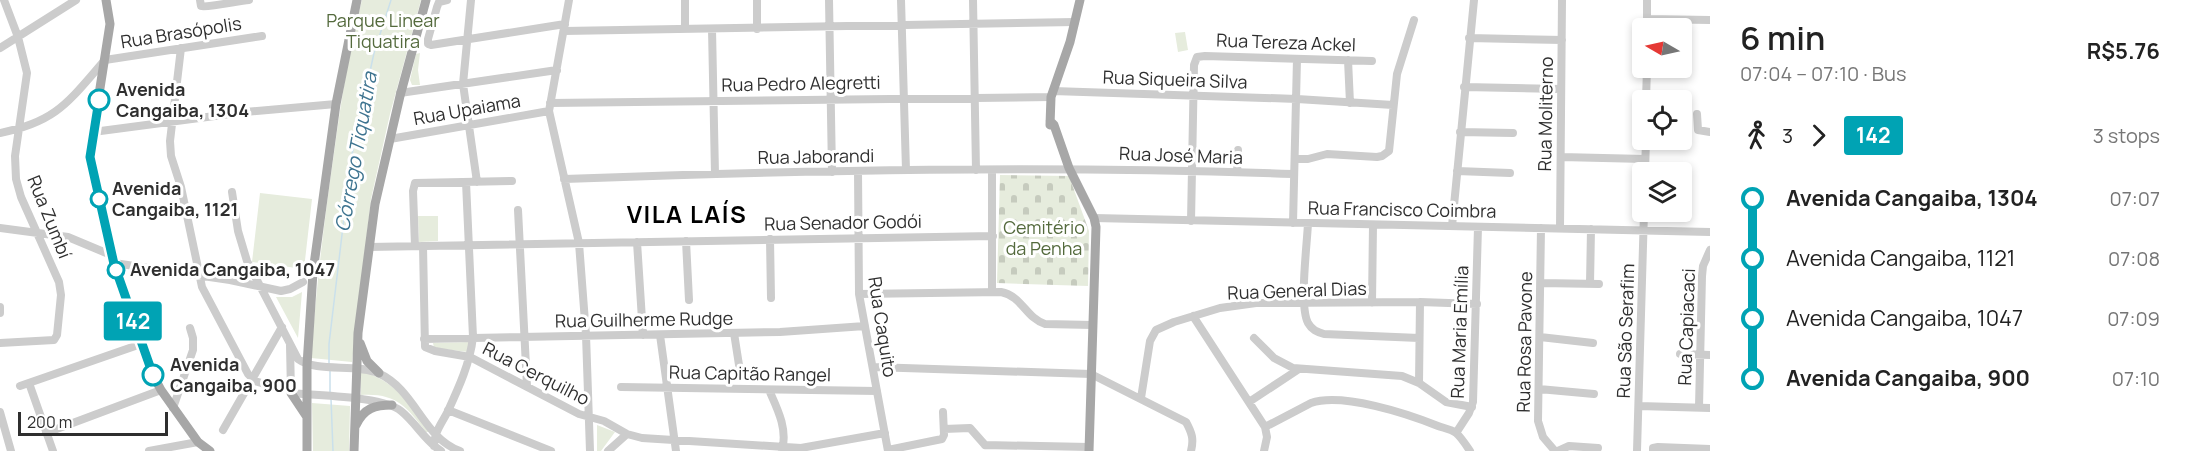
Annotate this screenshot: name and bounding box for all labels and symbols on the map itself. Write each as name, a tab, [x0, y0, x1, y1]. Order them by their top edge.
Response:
park label: Parque Linear Tiquatira	[326, 8, 440, 53]
street label: Rua Brasópolis	[119, 11, 243, 53]
north arrow	[1632, 18, 1692, 78]
street label: Rua Tereza Ackel	[1216, 28, 1356, 56]
street label: Rua Moliterno	[1532, 56, 1558, 172]
street label: Rua Siqueira Silva	[1102, 64, 1248, 94]
water label: Córrego Tiquatira	[328, 69, 383, 234]
street label: Rua Pedro Alegretti	[721, 70, 881, 96]
place label: Avenida Cangaiba, 1304	[116, 77, 249, 122]
street label: Rua Upaiama	[411, 88, 522, 130]
marker: Avenida Cangaiba, 1304	[88, 89, 110, 111]
street label: Rua José Maria	[1119, 141, 1243, 169]
street label: Rua Jaborandi	[757, 143, 875, 169]
street label: Rua Zumbí	[22, 172, 77, 262]
place label: Avenida Cangaiba, 1121	[112, 176, 238, 221]
marker: Avenida Cangaiba, 1121	[90, 190, 108, 208]
street label: Rua Francisco Coimbra	[1308, 195, 1496, 223]
district label: VILA LAÍS	[627, 197, 747, 230]
street label: Rua Senador Godói	[764, 209, 922, 235]
park label: Cemitério da Penha	[1003, 215, 1085, 260]
place label: Avenida Cangaiba, 1047	[130, 257, 335, 281]
marker: Avenida Cangaiba, 1047	[107, 261, 125, 279]
street label: Rua São Serafim	[1611, 263, 1639, 399]
street label: Rua Maria Emília	[1445, 265, 1473, 399]
street label: Rua Capiacaci	[1672, 268, 1700, 386]
street label: Rua Rosa Pavone	[1511, 271, 1537, 413]
street label: Rua Caquito	[863, 275, 903, 379]
street label: Rua General Dias	[1227, 276, 1367, 304]
line badge: 142	[98, 302, 168, 340]
street label: Rua Guilherme Rudge	[555, 305, 733, 333]
street label: Rua Cerquilho	[479, 336, 594, 410]
place label: Avenida Cangaiba, 900	[170, 352, 297, 397]
street label: Rua Capitão Rangel	[669, 360, 831, 386]
marker: Avenida Cangaiba, 900	[142, 364, 164, 386]
scale bar	[18, 409, 168, 436]

